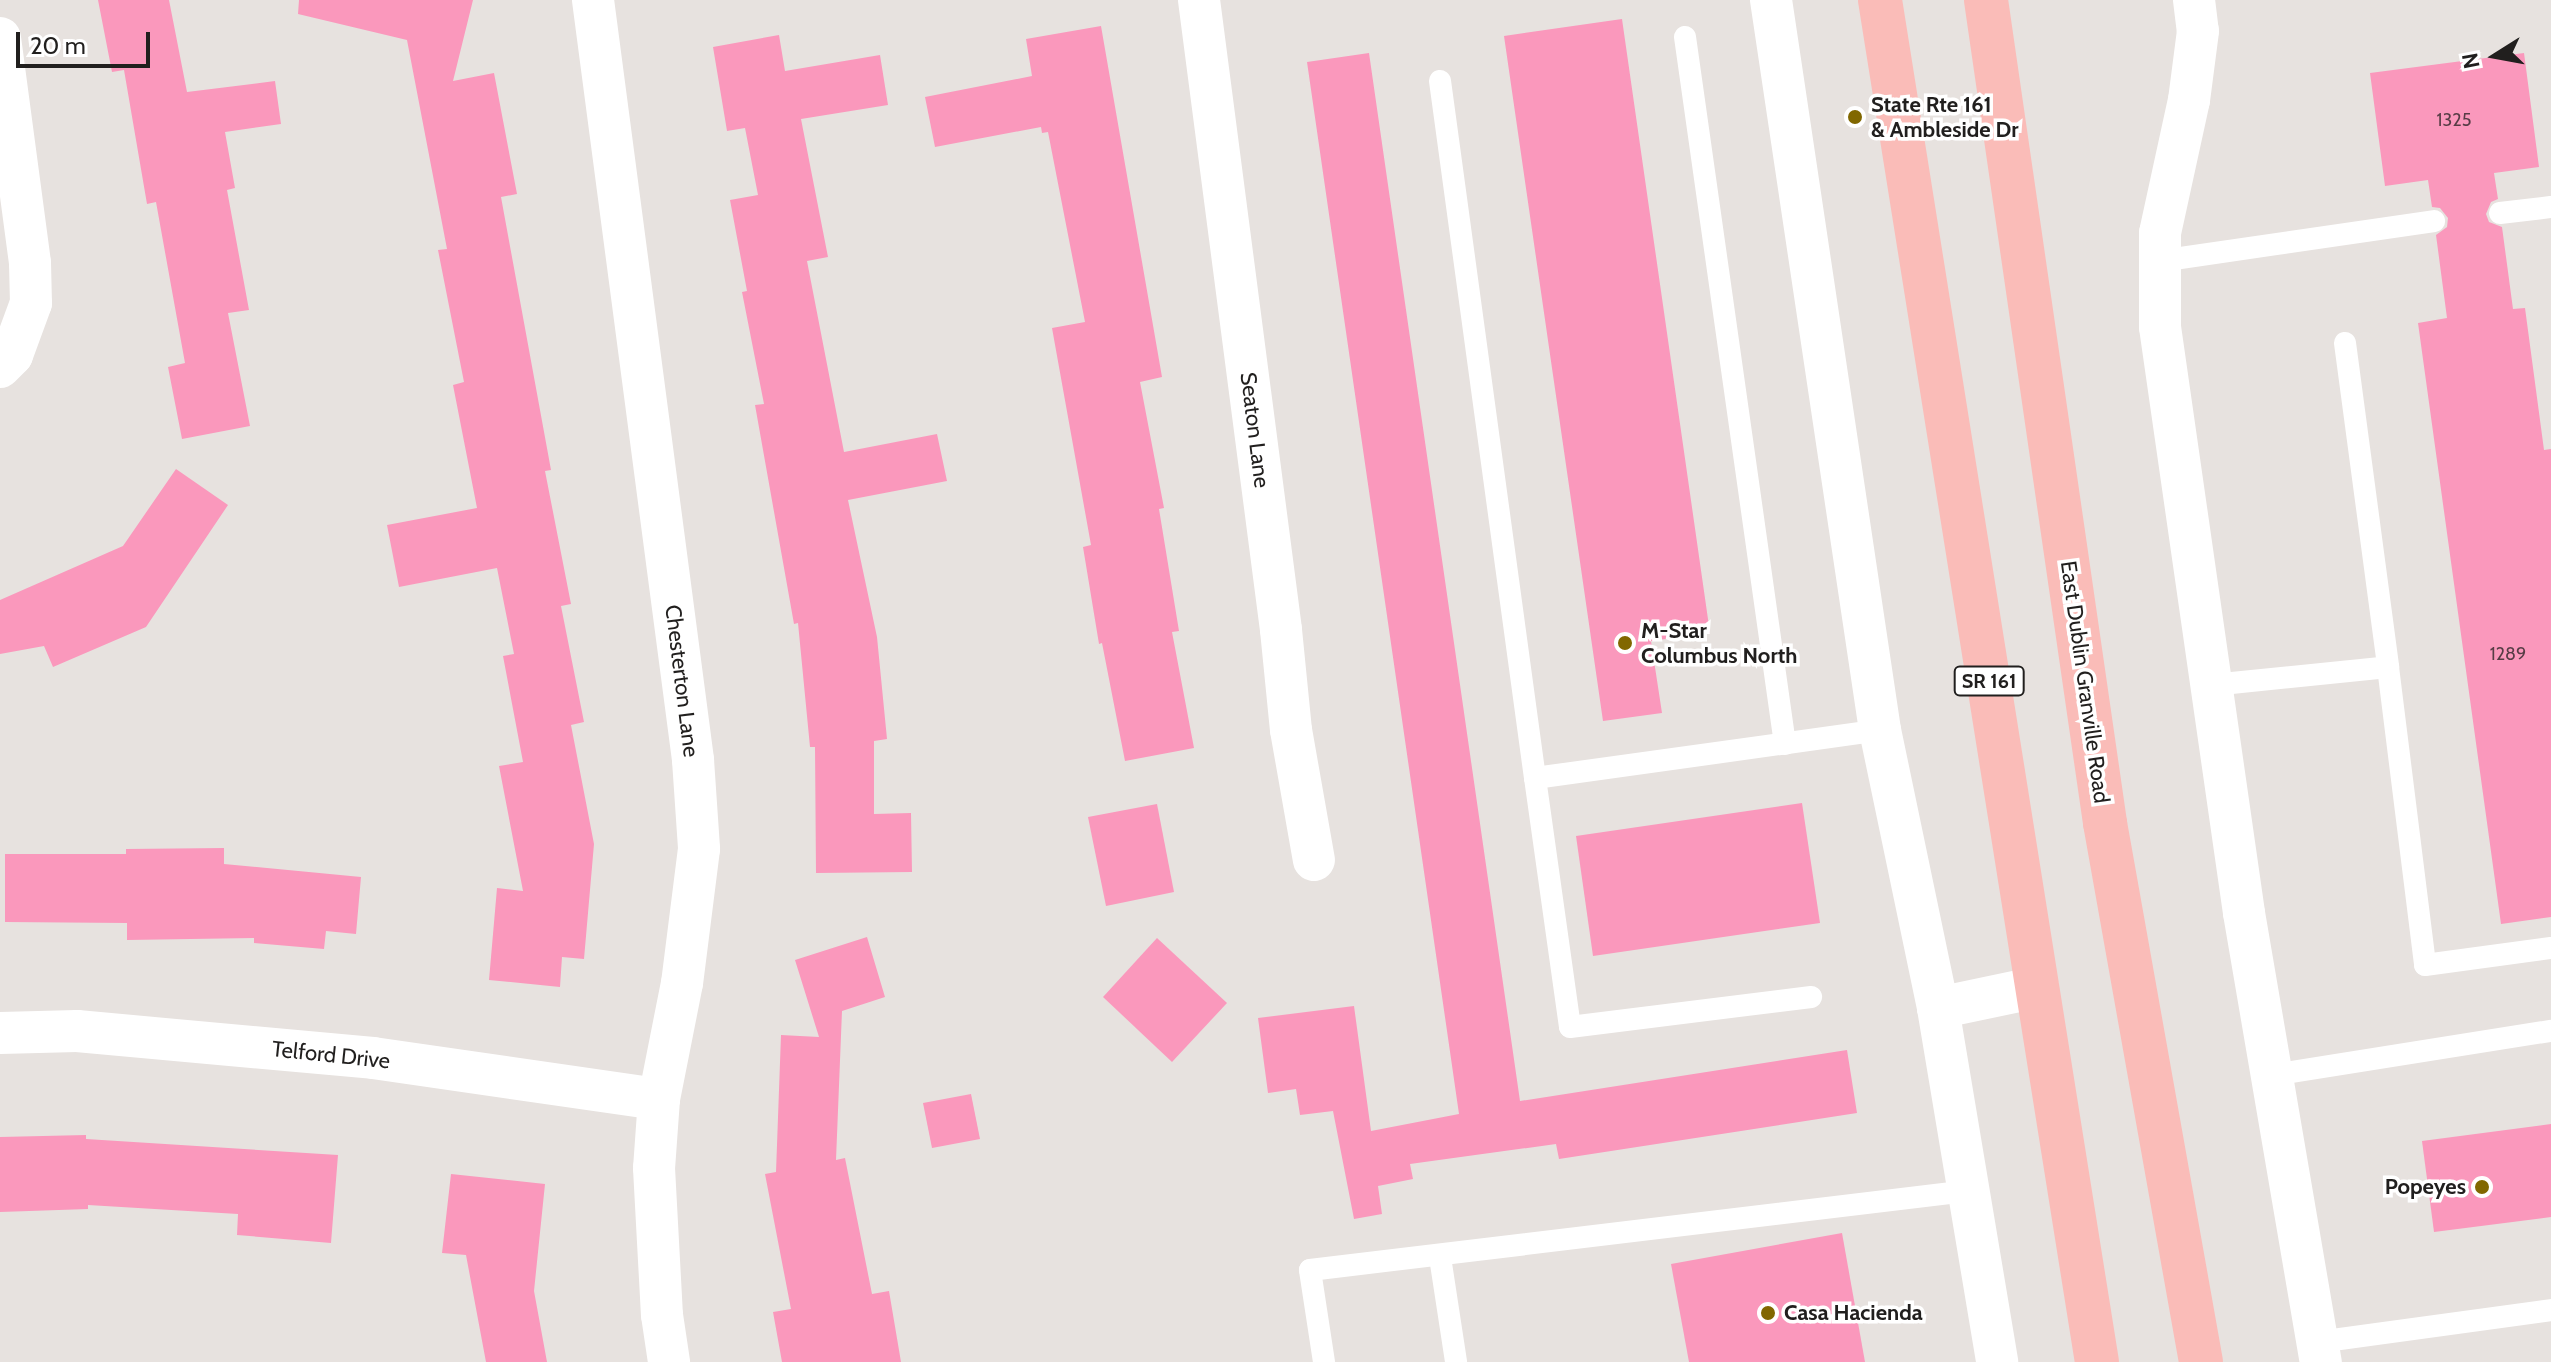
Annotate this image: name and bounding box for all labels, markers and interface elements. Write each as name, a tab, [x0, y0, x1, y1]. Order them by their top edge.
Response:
scale bar	[20, 16, 154, 66]
north arrow	[2455, 16, 2535, 96]
text: 20 m	[30, 31, 86, 60]
text: N	[2456, 50, 2486, 71]
place label: State Rte 161 & Ambleside Dr	[1871, 91, 2019, 142]
marker: State Rte 161 & Ambleside Dr	[1846, 108, 1864, 126]
house number: 1325	[2437, 109, 2471, 131]
street label: Seaton Lane	[1235, 371, 1275, 489]
street label: East Dublin Granville Road	[2055, 559, 2115, 805]
street label: Chesterton Lane	[660, 603, 704, 759]
place label: M-Star Columbus North	[1641, 617, 1797, 668]
marker: M-Star Columbus North	[1616, 634, 1634, 652]
house number: 1289	[2490, 643, 2526, 665]
road number: SR 161	[1953, 665, 2025, 697]
street label: Telford Drive	[271, 1036, 391, 1074]
place label: Popeyes	[2385, 1174, 2466, 1200]
marker: Popeyes	[2473, 1178, 2491, 1196]
place label: Casa Hacienda	[1784, 1300, 1923, 1326]
marker: Casa Hacienda	[1759, 1304, 1777, 1322]

